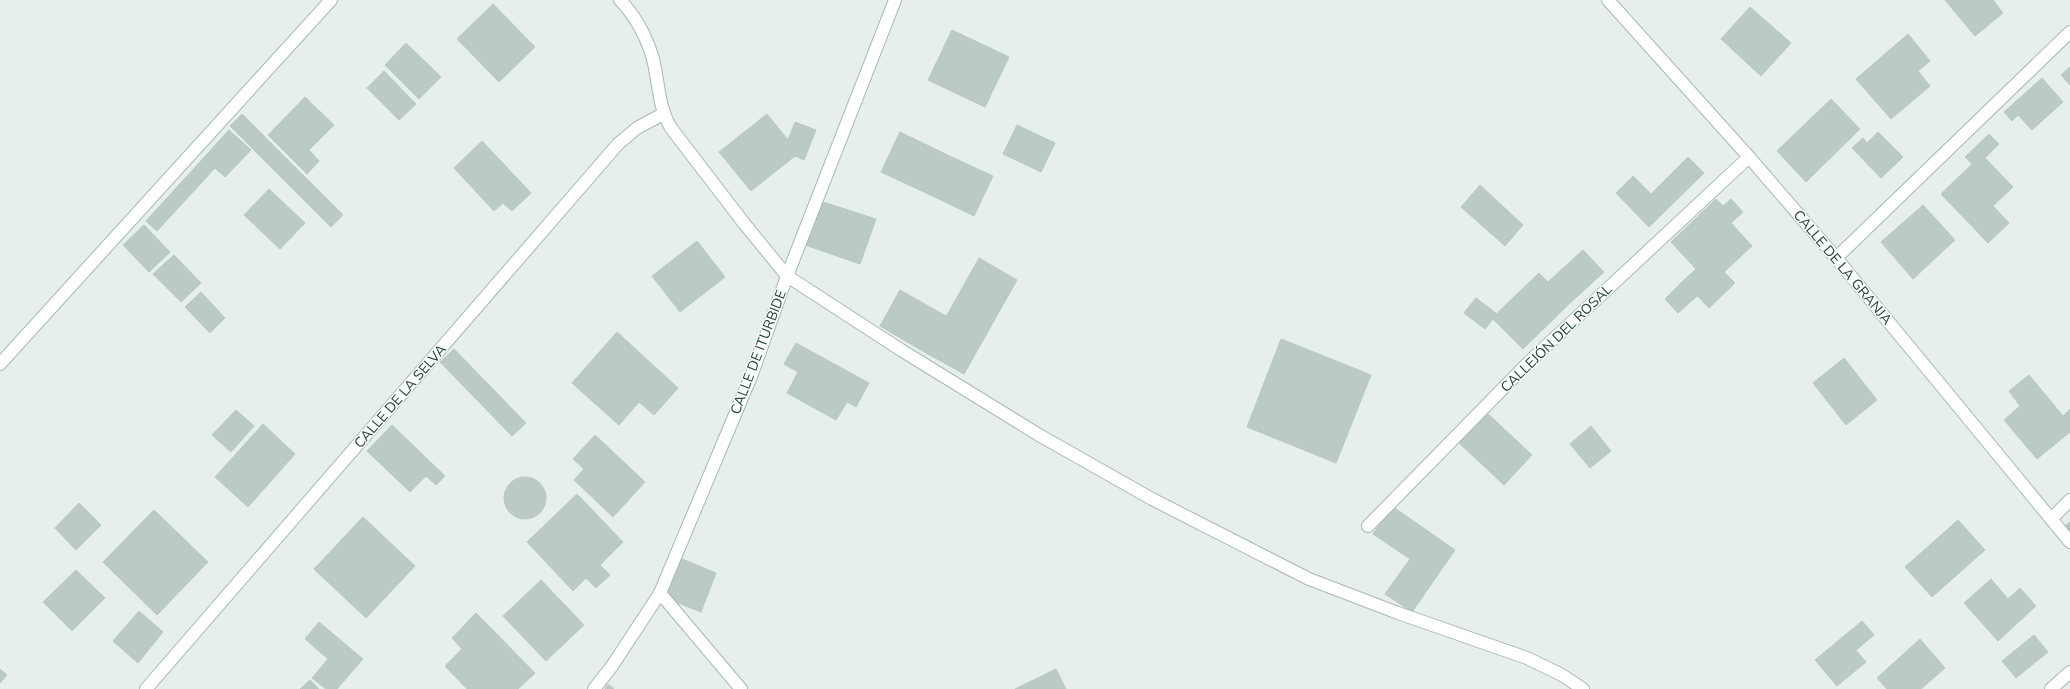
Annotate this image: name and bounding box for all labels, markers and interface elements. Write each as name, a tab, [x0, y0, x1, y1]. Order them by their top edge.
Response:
street label: CALLE DE LA GRANJA	[1789, 206, 1896, 329]
street label: CALLEJÓN DEL ROSAL	[1496, 280, 1617, 397]
street label: CALLE DE ITURBIDE	[726, 287, 791, 417]
street label: CALLE DE LA SELVA	[350, 340, 451, 452]

